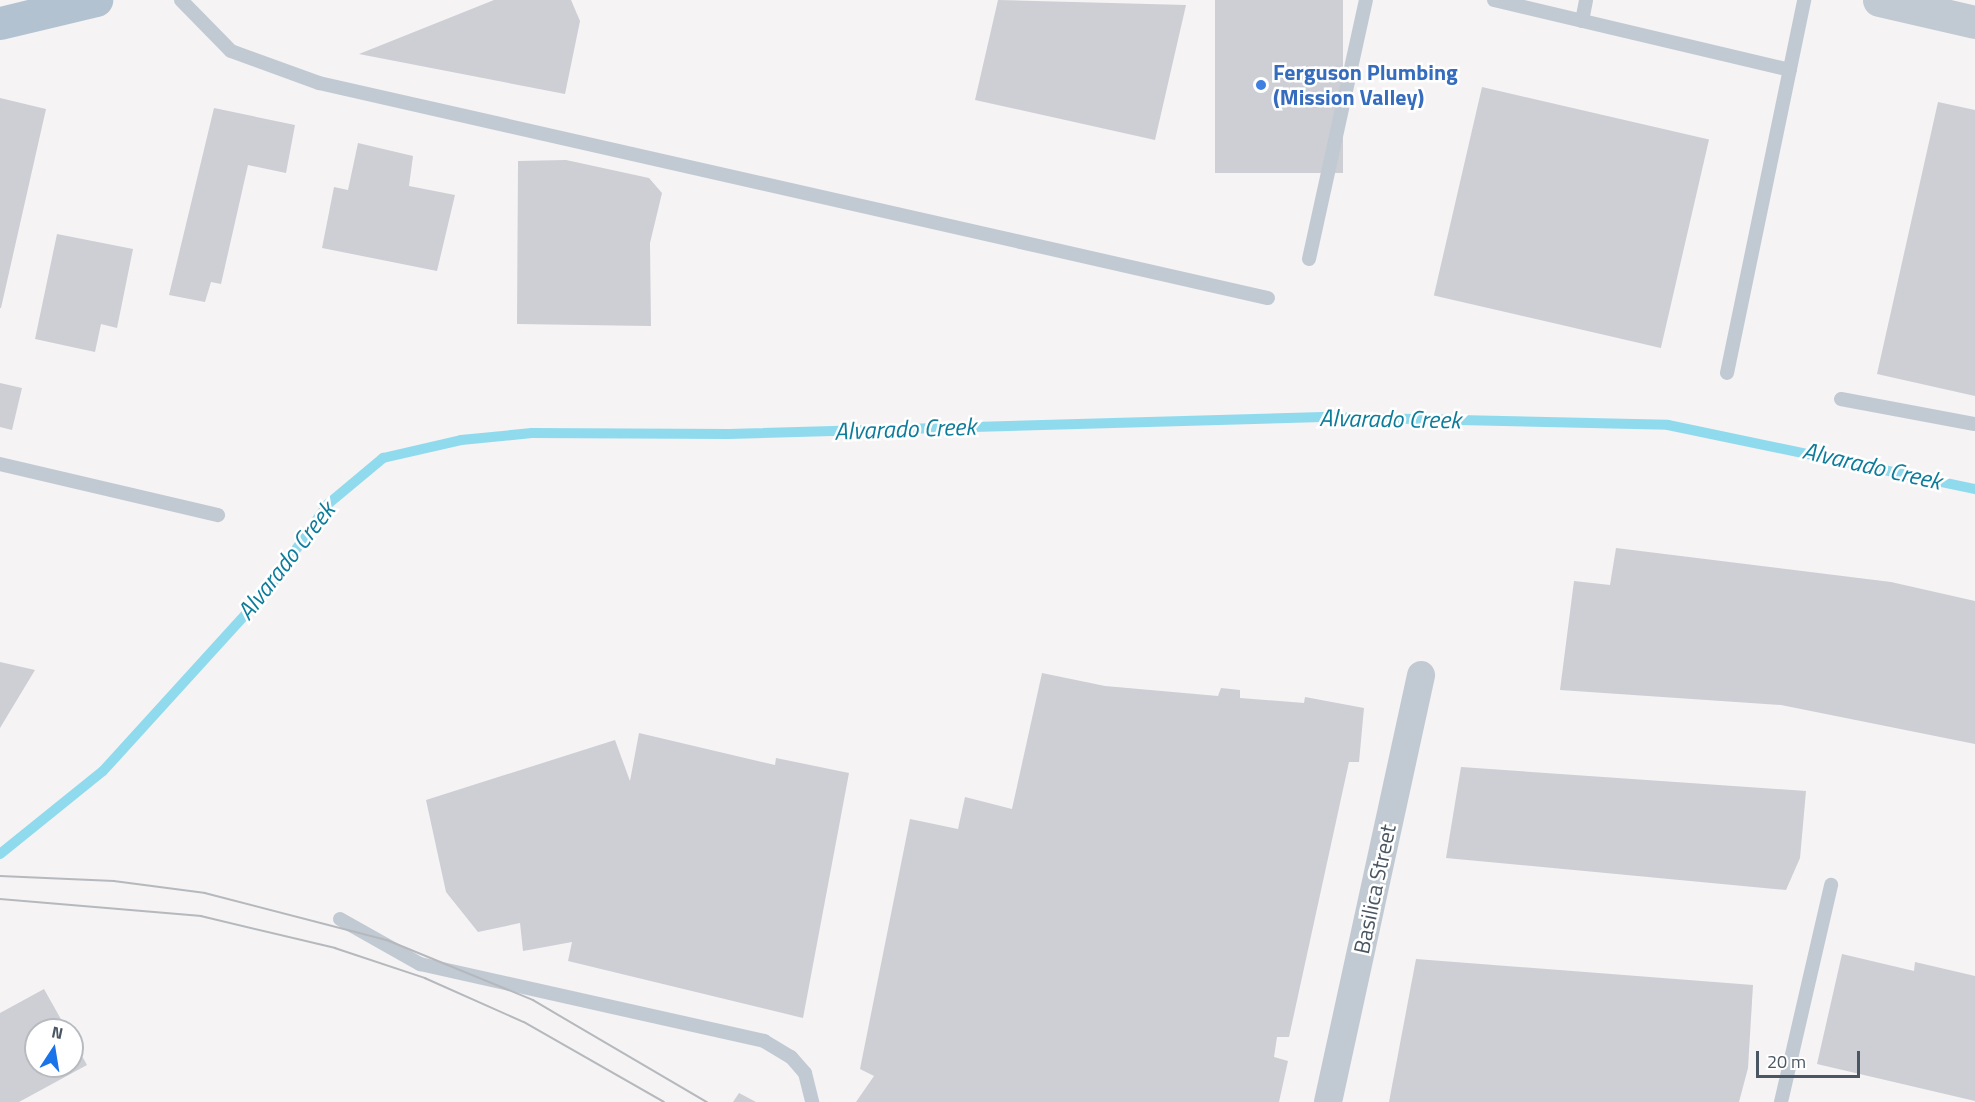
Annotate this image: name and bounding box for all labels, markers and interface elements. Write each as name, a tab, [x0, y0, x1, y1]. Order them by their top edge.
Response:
place label: Ferguson Plumbing (Mission Valley)	[1273, 59, 1458, 110]
marker: Ferguson Plumbing (Mission Valley)	[1254, 78, 1268, 92]
water label: Alvarado Creek	[1319, 403, 1461, 435]
water label: Alvarado Creek	[834, 412, 976, 446]
water label: Alvarado Creek	[1800, 436, 1944, 496]
water label: Alvarado Creek	[231, 496, 341, 626]
street label: Basilica Street	[1348, 822, 1402, 956]
north arrow	[24, 1018, 84, 1078]
text: N	[49, 1019, 65, 1045]
scale bar	[1759, 1039, 1862, 1077]
text: 20 m	[1767, 1048, 1806, 1075]

